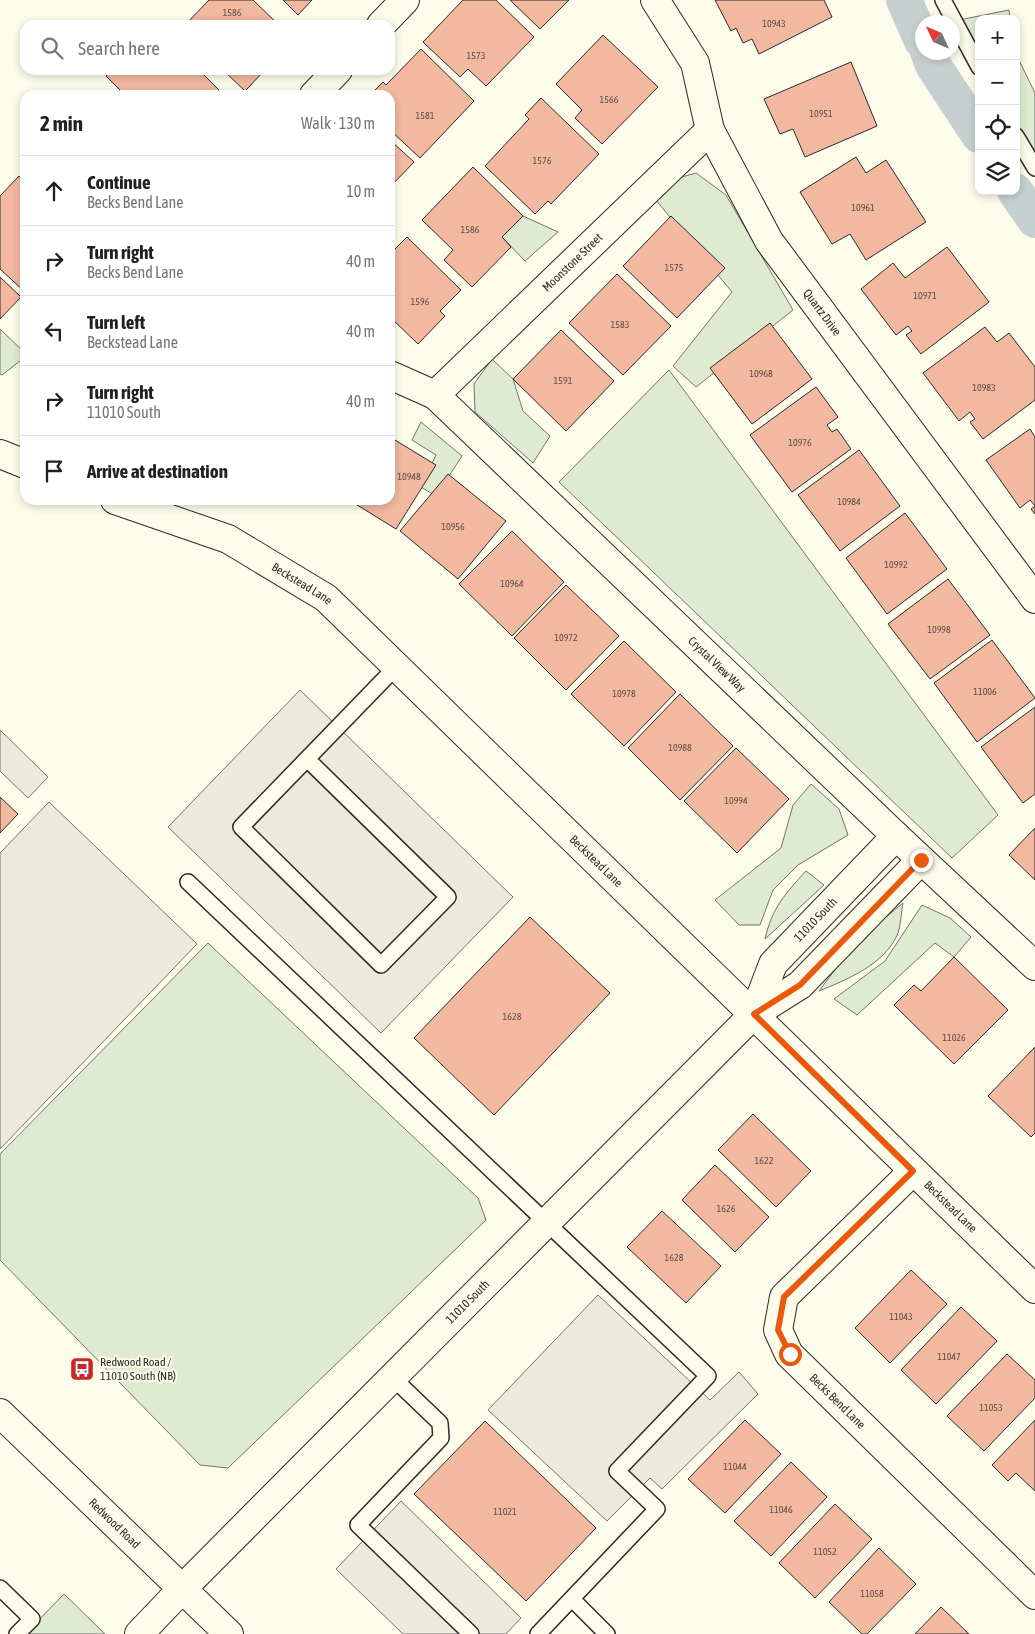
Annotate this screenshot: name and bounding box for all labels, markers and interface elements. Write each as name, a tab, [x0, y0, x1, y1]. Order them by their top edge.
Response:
house number: 1586	[223, 7, 242, 18]
north arrow	[915, 15, 960, 60]
map controls	[975, 15, 1020, 195]
button: +	[975, 15, 1020, 60]
house number: 10943	[762, 18, 786, 29]
search box	[20, 20, 395, 75]
icon: search	[38, 34, 66, 62]
text: Search here	[78, 37, 160, 59]
house number: 1573	[467, 50, 486, 61]
button: −	[975, 60, 1020, 105]
house number: 1566	[600, 94, 619, 105]
button: locate	[975, 105, 1020, 150]
house number: 10951	[809, 108, 833, 119]
house number: 1581	[416, 110, 435, 121]
text: 2 min	[40, 111, 83, 135]
text: Walk · 130 m	[301, 114, 375, 132]
button: layers	[975, 150, 1020, 195]
house number: 1576	[533, 155, 552, 166]
text: Continue	[87, 171, 151, 193]
icon: ahead	[40, 177, 68, 205]
text: 10 m	[346, 182, 375, 200]
text: Becks Bend Lane	[87, 193, 184, 211]
house number: 10961	[851, 202, 875, 213]
house number: 1586	[461, 224, 480, 235]
street label: Moonstone Street	[540, 230, 606, 294]
text: Turn right	[87, 241, 154, 263]
icon: right	[40, 247, 68, 275]
text: 40 m	[346, 252, 375, 270]
house number: 1575	[665, 262, 684, 273]
text: Becks Bend Lane	[87, 263, 184, 281]
street label: Quartz Drive	[800, 286, 844, 339]
house number: 10971	[913, 290, 937, 301]
house number: 1596	[411, 296, 430, 307]
text: Turn left	[87, 311, 145, 333]
icon: left	[40, 317, 68, 345]
house number: 1583	[611, 319, 630, 330]
text: 40 m	[346, 322, 375, 340]
text: Beckstead Lane	[87, 333, 178, 351]
house number: 10968	[749, 368, 773, 379]
house number: 1591	[554, 375, 573, 386]
text: Turn right	[87, 381, 154, 403]
house number: 10983	[972, 382, 996, 393]
icon: right	[40, 387, 68, 415]
text: 40 m	[346, 392, 375, 410]
text: 11010 South	[87, 403, 161, 421]
house number: 10976	[788, 437, 812, 448]
icon: arrive	[40, 457, 68, 485]
text: Arrive at destination	[87, 460, 228, 482]
house number: 10948	[397, 471, 421, 482]
house number: 10984	[837, 496, 861, 507]
house number: 10956	[441, 521, 465, 532]
house number: 10992	[884, 559, 908, 570]
street label: Beckstead Lane	[269, 560, 335, 607]
house number: 10964	[500, 578, 524, 589]
house number: 10998	[927, 624, 951, 635]
house number: 10972	[554, 632, 578, 643]
street label: Crystal View Way	[685, 634, 748, 695]
house number: 11006	[973, 686, 997, 697]
house number: 10978	[612, 688, 636, 699]
house number: 10988	[668, 742, 692, 753]
house number: 10994	[724, 795, 748, 806]
street label: Beckstead Lane	[567, 832, 625, 890]
route end	[910, 849, 933, 872]
street label: 11010 South	[791, 895, 840, 945]
house number: 1628	[503, 1011, 522, 1022]
house number: 11026	[942, 1032, 966, 1043]
house number: 1622	[755, 1155, 774, 1166]
street label: Beckstead Lane	[921, 1178, 980, 1236]
house number: 1626	[717, 1203, 736, 1214]
house number: 1628	[665, 1252, 684, 1263]
street label: 11010 South	[443, 1277, 492, 1327]
house number: 11043	[889, 1311, 913, 1322]
route start	[779, 1343, 802, 1366]
house number: 11047	[937, 1351, 961, 1362]
place label: Redwood Road / 11010 South (NB)	[100, 1355, 176, 1383]
bus stop icon: Redwood Road / 11010 South (NB)	[69, 1356, 95, 1382]
street label: Becks Bend Lane	[807, 1371, 868, 1432]
house number: 11053	[979, 1402, 1003, 1413]
house number: 11044	[723, 1461, 747, 1472]
street label: Redwood Road	[86, 1496, 143, 1551]
house number: 11046	[769, 1504, 793, 1515]
house number: 11021	[493, 1506, 517, 1517]
house number: 11052	[813, 1546, 837, 1557]
house number: 11058	[860, 1588, 884, 1599]

